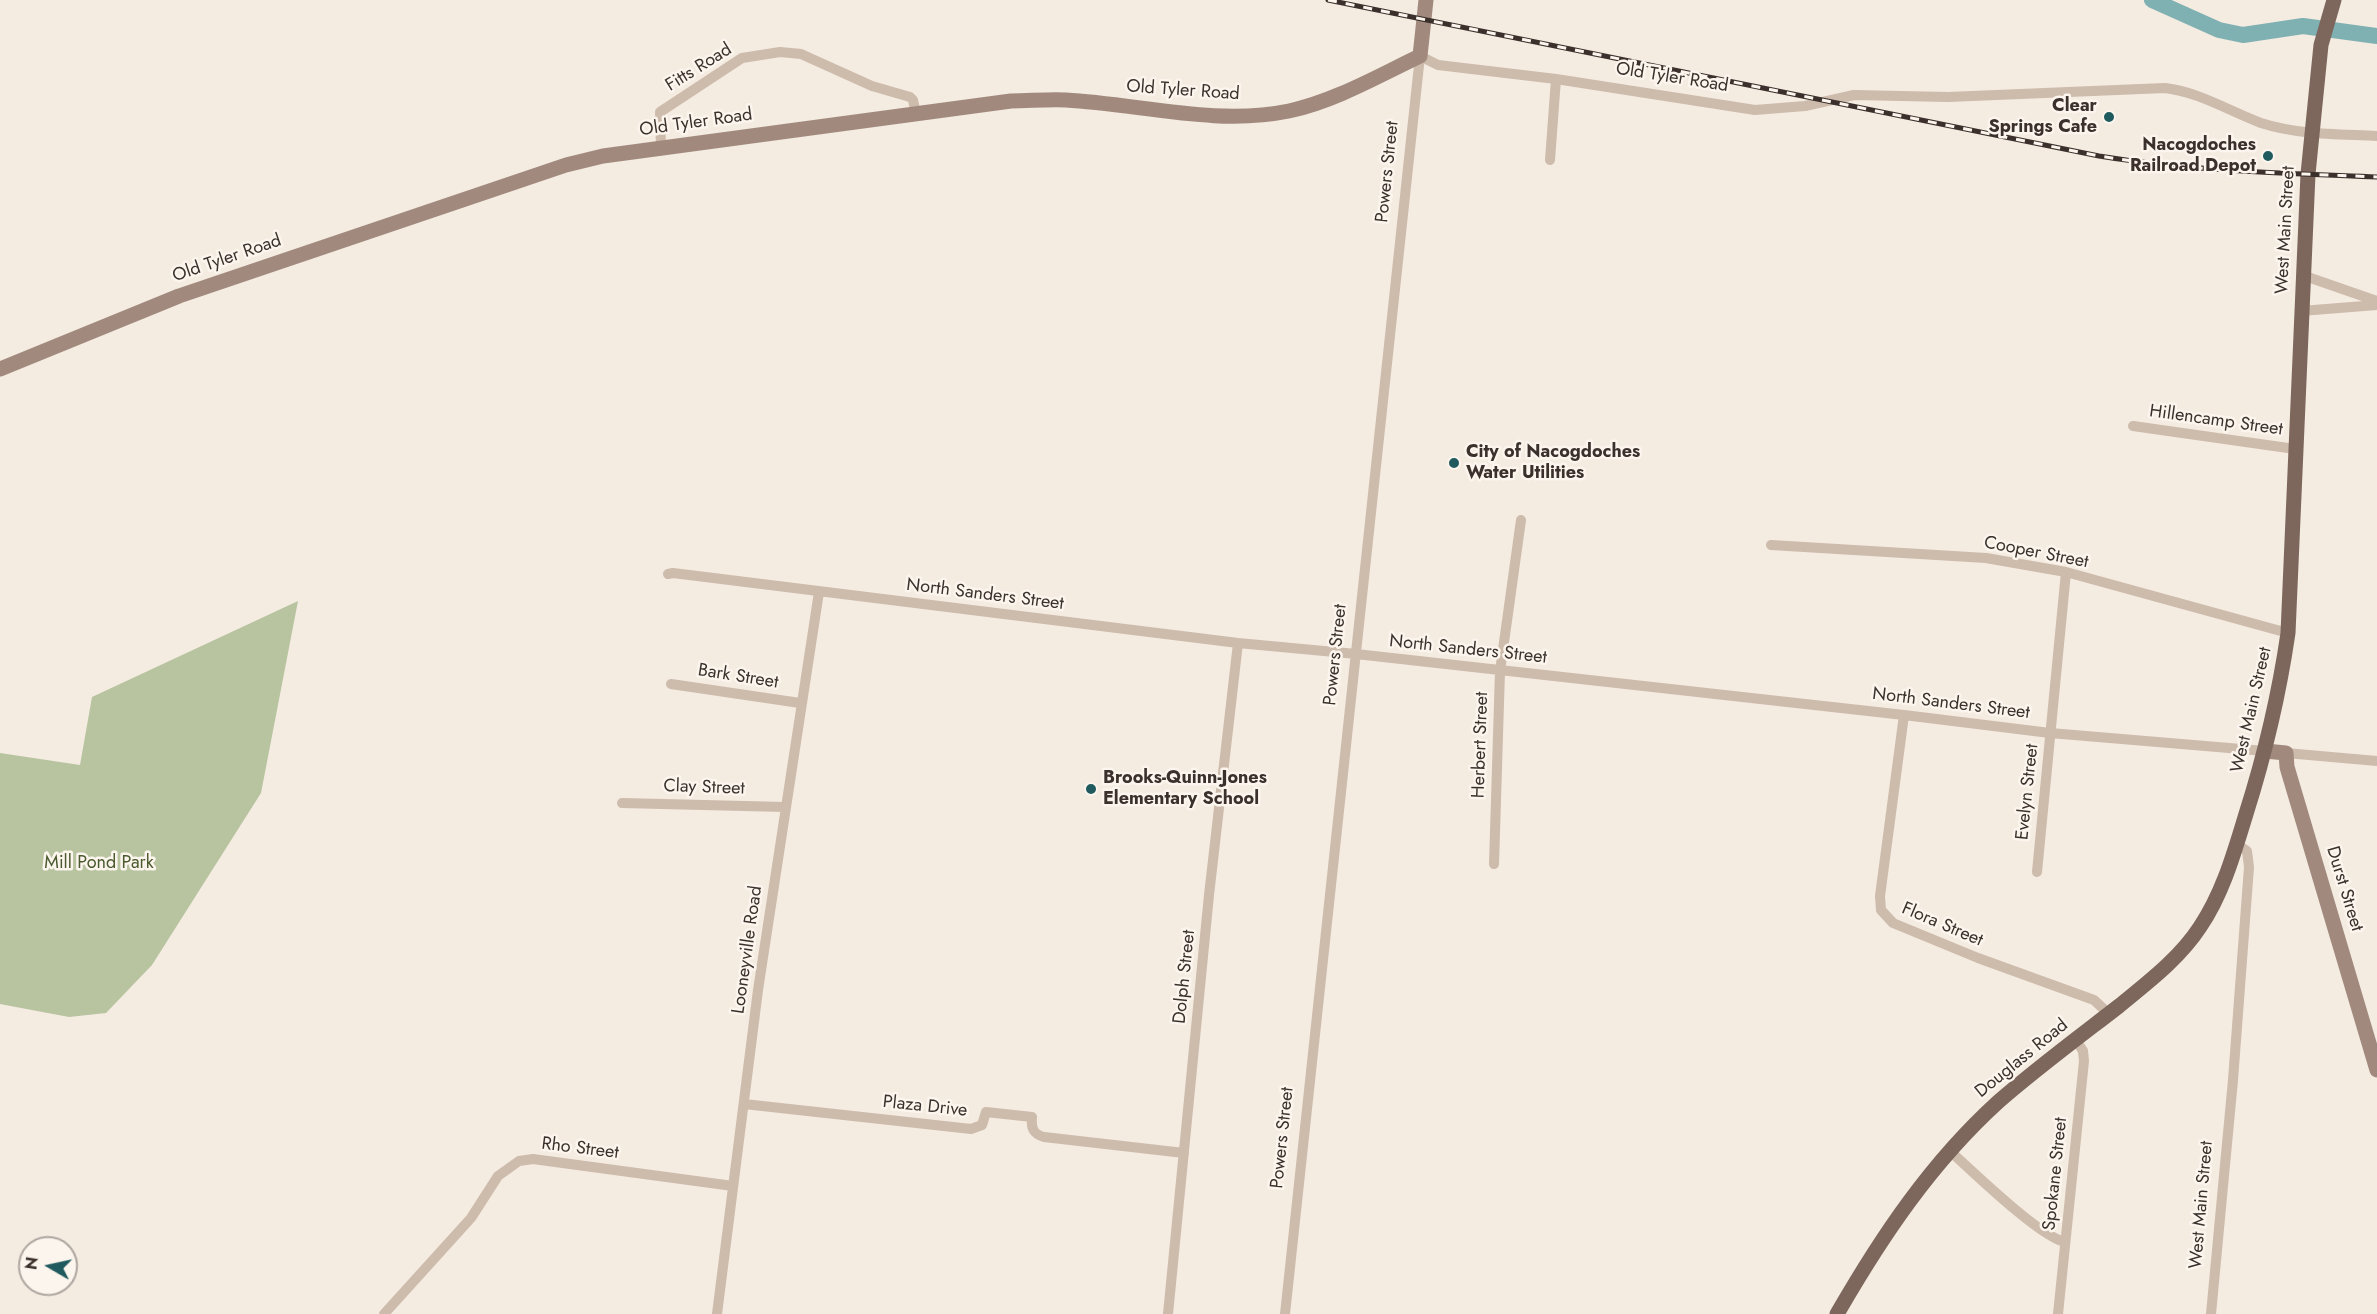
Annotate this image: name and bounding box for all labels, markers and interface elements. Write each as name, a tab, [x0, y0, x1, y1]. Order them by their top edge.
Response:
street label: Fitts Road	[662, 39, 736, 97]
street label: Old Tyler Road	[1614, 58, 1730, 98]
street label: Old Tyler Road	[1126, 76, 1240, 106]
place label: Clear Springs Cafe	[1989, 96, 2097, 138]
street label: Old Tyler Road	[638, 104, 754, 142]
marker: Clear Springs Cafe	[2102, 110, 2116, 124]
street label: Powers Street	[1372, 120, 1404, 224]
place label: Nacogdoches Railroad Depot	[2130, 135, 2256, 178]
marker: Nacogdoches Railroad Depot	[2261, 149, 2275, 163]
street label: West Main Street	[2272, 165, 2300, 295]
street label: Old Tyler Road	[170, 230, 284, 288]
street label: Hillencamp Street	[2148, 401, 2284, 441]
place label: City of Nacogdoches Water Utilities	[1466, 442, 1640, 484]
marker: City of Nacogdoches Water Utilities	[1447, 456, 1461, 470]
street label: Cooper Street	[1982, 532, 2090, 574]
street label: North Sanders Street	[905, 575, 1065, 615]
street label: Powers Street	[1320, 603, 1352, 707]
street label: North Sanders Street	[1388, 631, 1548, 669]
street label: West Main Street	[2227, 645, 2277, 775]
street label: Bark Street	[696, 660, 780, 694]
street label: North Sanders Street	[1871, 684, 2031, 724]
street label: Herbert Street	[1468, 691, 1494, 799]
street label: Evelyn Street	[2012, 743, 2044, 841]
place label: Brooks-Quinn-Jones Elementary School	[1103, 768, 1267, 810]
street label: Clay Street	[663, 776, 745, 800]
marker: Brooks-Quinn-Jones Elementary School	[1084, 782, 1098, 796]
street label: Durst Street	[2321, 844, 2367, 934]
park label: Mill Pond Park	[44, 853, 154, 875]
street label: Looneyville Road	[728, 885, 768, 1015]
street label: Flora Street	[1898, 898, 1986, 952]
street label: Dolph Street	[1169, 929, 1201, 1025]
street label: Douglass Road	[1971, 1015, 2073, 1103]
street label: Powers Street	[1267, 1086, 1299, 1190]
street label: Plaza Drive	[882, 1092, 968, 1122]
street label: Spokane Street	[2039, 1116, 2073, 1232]
street label: Rho Street	[540, 1134, 620, 1164]
street label: West Main Street	[2186, 1140, 2218, 1270]
north arrow	[18, 1236, 78, 1296]
text: N	[19, 1255, 44, 1271]

